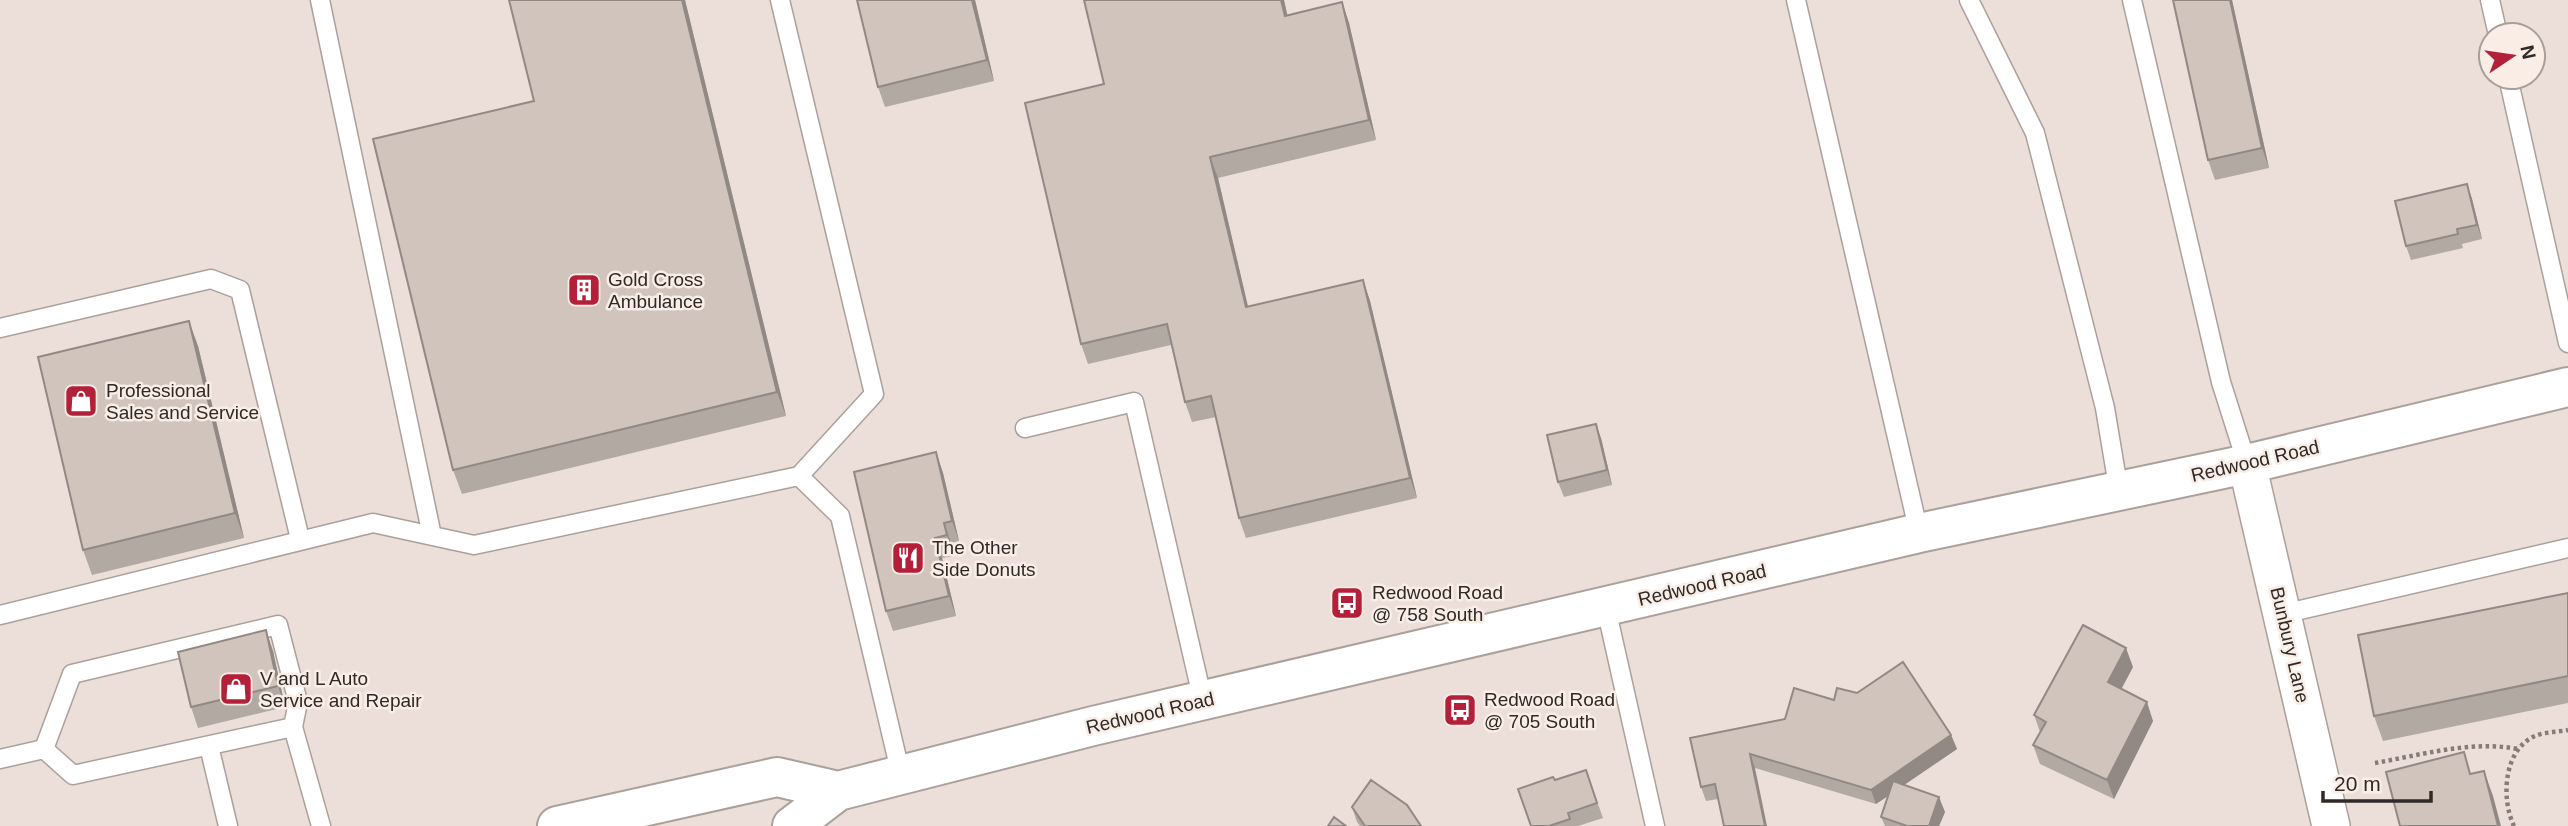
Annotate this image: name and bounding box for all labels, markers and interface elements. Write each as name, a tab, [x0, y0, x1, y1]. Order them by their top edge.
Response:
north arrow	[2477, 21, 2547, 91]
text: N	[2516, 43, 2540, 61]
place label: Gold Cross Ambulance	[608, 269, 703, 312]
building icon: Gold Cross Ambulance	[565, 271, 603, 309]
place label: Professional Sales and Service	[106, 380, 259, 423]
shop icon: Professional Sales and Service	[62, 382, 100, 420]
street label: Redwood Road	[2189, 436, 2321, 486]
place label: The Other Side Donuts	[932, 537, 1036, 580]
restaurant icon: The Other Side Donuts	[889, 539, 927, 577]
street label: Redwood Road	[1636, 560, 1768, 610]
place label: Redwood Road @ 758 South	[1372, 582, 1503, 625]
bus stop icon: Redwood Road @ 758 South	[1328, 584, 1366, 622]
street label: Bunbury Lane	[2266, 585, 2314, 705]
place label: V and L Auto Service and Repair	[260, 668, 422, 711]
shop icon: V and L Auto Service and Repair	[217, 670, 255, 708]
street label: Redwood Road	[1084, 688, 1216, 738]
place label: Redwood Road @ 705 South	[1484, 689, 1615, 732]
bus stop icon: Redwood Road @ 705 South	[1441, 691, 1479, 729]
scale bar	[2323, 760, 2432, 804]
text: 20 m	[2334, 772, 2381, 795]

